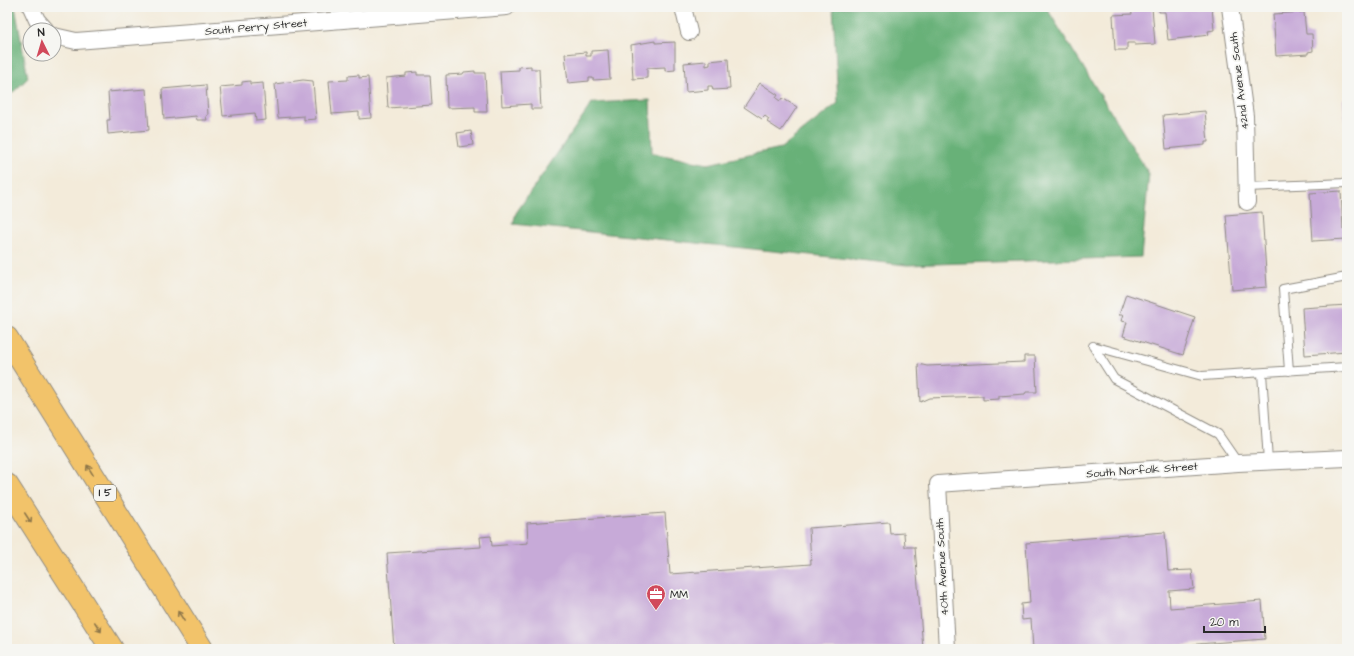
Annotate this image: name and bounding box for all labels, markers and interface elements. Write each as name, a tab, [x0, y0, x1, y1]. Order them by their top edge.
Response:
street label: South Perry Street	[204, 15, 308, 40]
north arrow	[22, 22, 62, 62]
text: N	[37, 25, 45, 40]
street label: 42nd Avenue South	[1226, 31, 1252, 131]
street label: South Norfolk Street	[1086, 459, 1199, 481]
one-way arrow	[86, 465, 94, 476]
road number: I 5	[94, 485, 116, 501]
one-way arrow	[24, 512, 32, 523]
street label: 40th Avenue South	[932, 517, 952, 616]
office icon: MM	[645, 583, 667, 611]
place label: MM	[670, 587, 688, 602]
scale bar	[1204, 608, 1265, 634]
one-way arrow	[177, 610, 185, 622]
text: 20 m	[1210, 614, 1239, 631]
one-way arrow	[94, 622, 103, 633]

